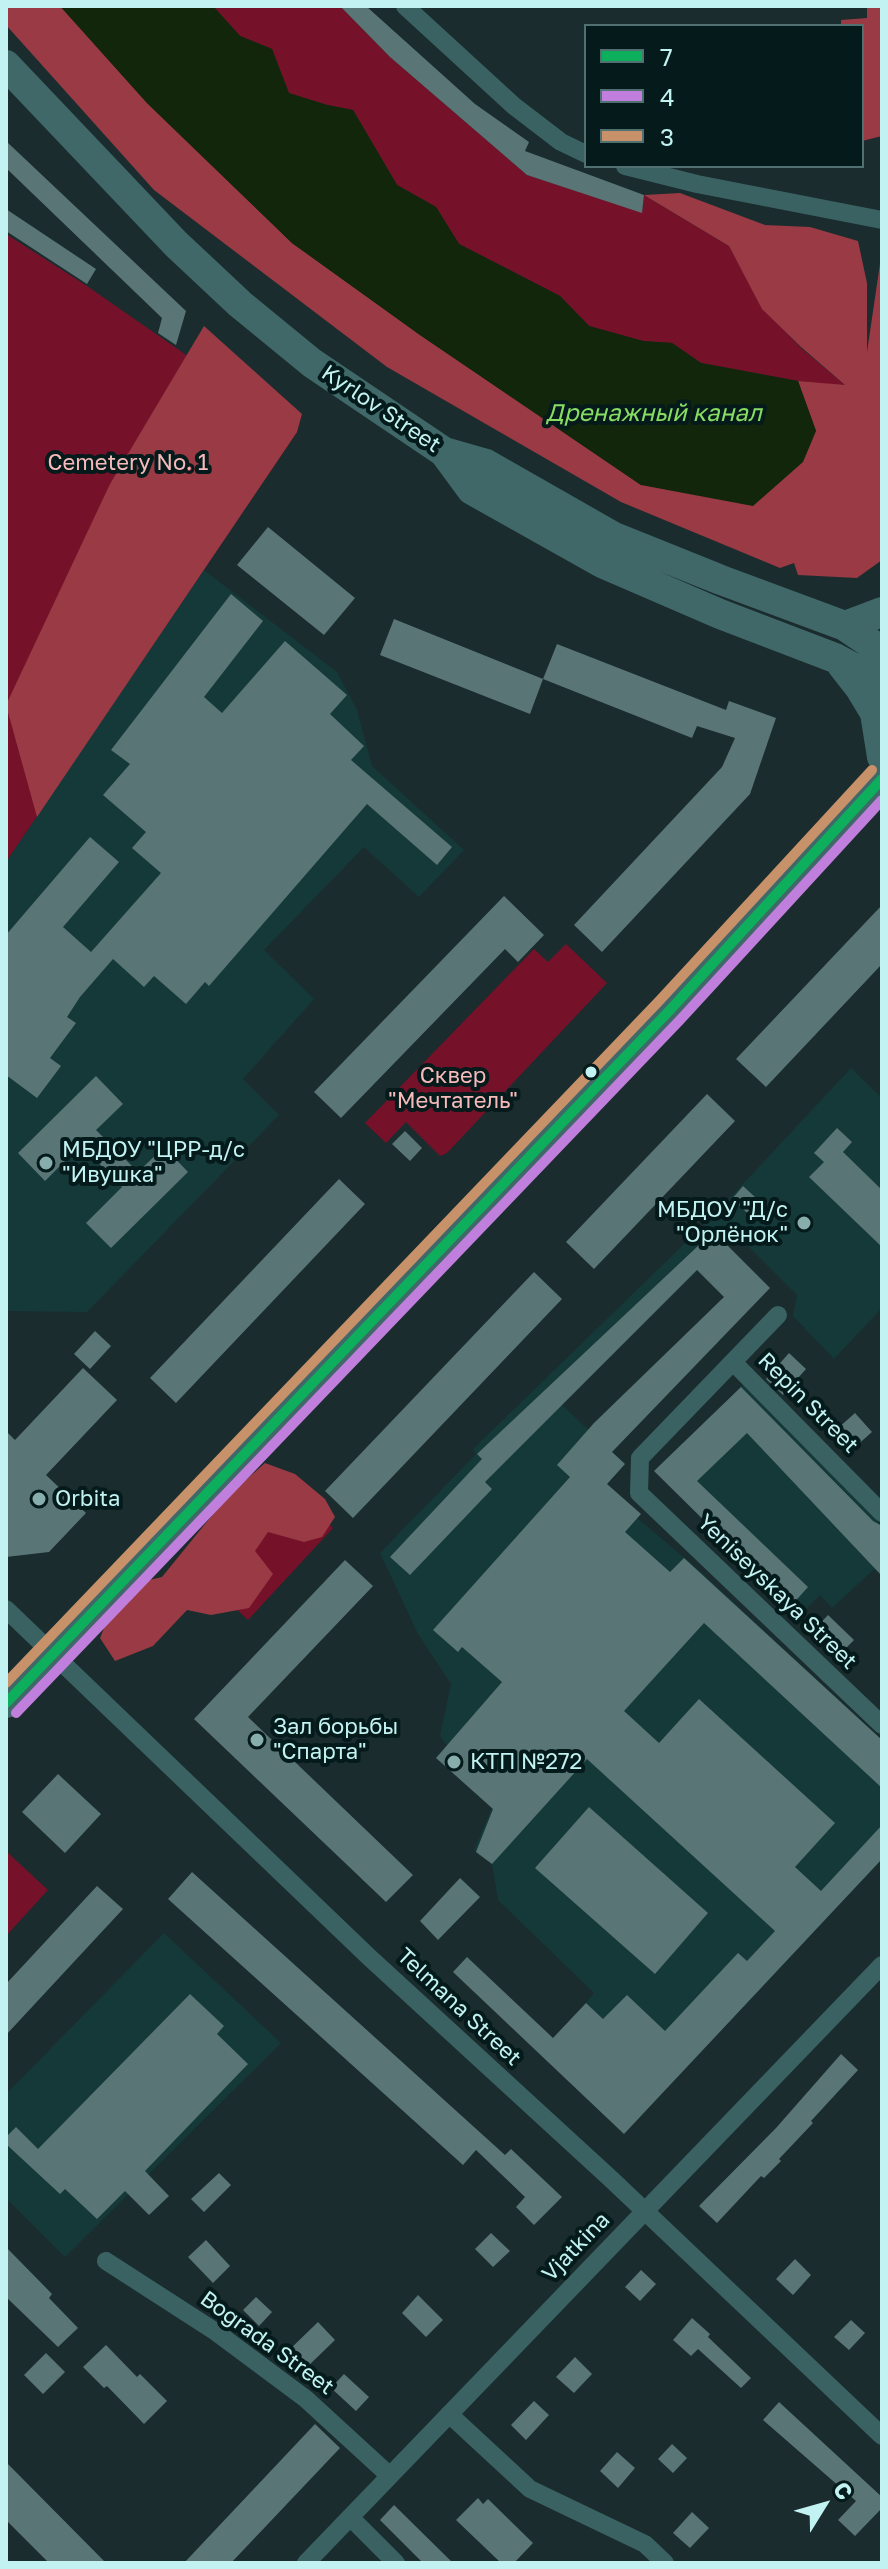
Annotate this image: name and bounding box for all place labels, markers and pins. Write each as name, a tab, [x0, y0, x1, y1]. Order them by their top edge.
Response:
unlabelled marker	[583, 1064, 599, 1080]
place label: МБДОУ "ЦРР-д/с "Ивушка"	[62, 1137, 245, 1188]
marker: МБДОУ "ЦРР-д/с "Ивушка"	[37, 1154, 55, 1172]
place label: МБДОУ "Д/с "Орлёнок"	[657, 1197, 788, 1248]
marker: МБДОУ "Д/с "Орлёнок"	[795, 1214, 813, 1232]
place label: Orbita	[55, 1486, 121, 1512]
marker: Orbita	[30, 1490, 48, 1508]
place label: Зал борьбы "Спарта"	[273, 1714, 398, 1766]
marker: Зал борьбы "Спарта"	[248, 1731, 266, 1749]
place label: КТП №272	[470, 1749, 582, 1775]
marker: КТП №272	[445, 1753, 463, 1771]

